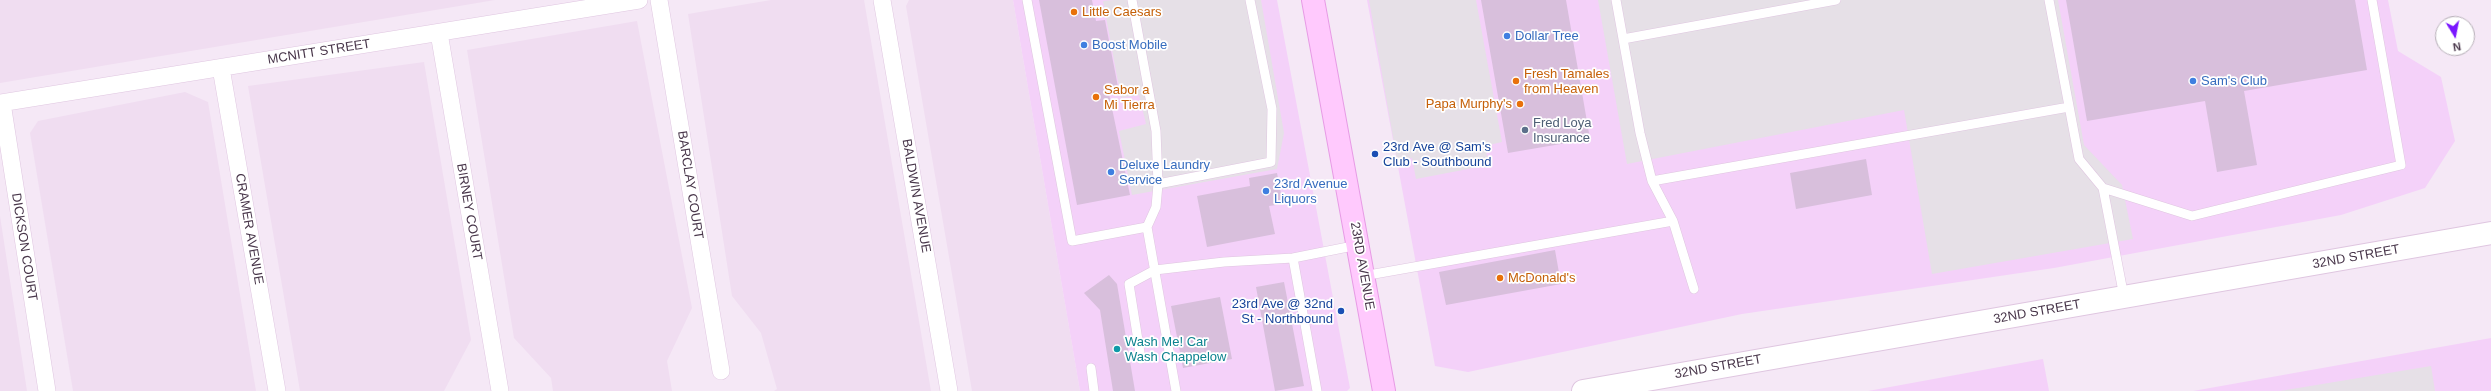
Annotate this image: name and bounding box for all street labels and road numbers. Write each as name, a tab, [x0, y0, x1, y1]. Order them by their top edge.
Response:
street label: MCNITT STREET	[266, 36, 372, 68]
street label: BARCLAY COURT	[674, 130, 706, 240]
street label: BALDWIN AVENUE	[898, 138, 934, 254]
street label: BIRNEY COURT	[453, 162, 485, 262]
street label: CRAMER AVENUE	[232, 172, 266, 286]
street label: DICKSON COURT	[8, 192, 40, 302]
street label: 23RD AVENUE	[1347, 221, 1377, 311]
street label: 32ND STREET	[2311, 242, 2401, 272]
street label: 32ND STREET	[1992, 297, 2082, 327]
street label: 32ND STREET	[1673, 352, 1763, 382]

